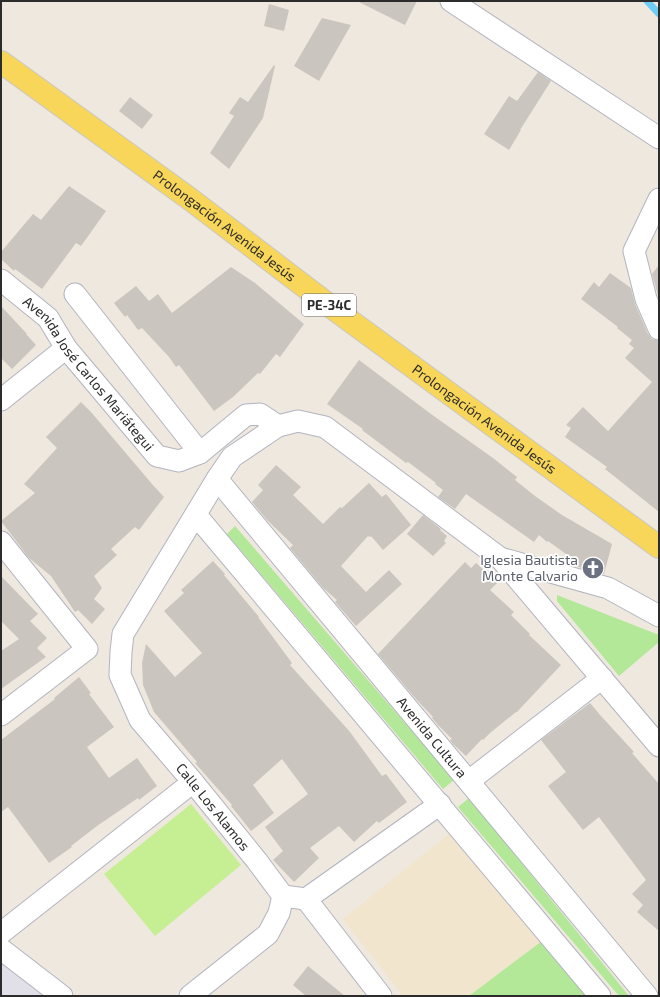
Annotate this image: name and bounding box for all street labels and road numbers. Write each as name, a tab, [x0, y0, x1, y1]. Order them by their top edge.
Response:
street label: Prolongación Avenida Jesús	[150, 166, 299, 285]
street label: Avenida José Carlos Mariátegui	[20, 292, 158, 454]
road number: PE-34C	[302, 294, 356, 316]
street label: Prolongación Avenida Jesús	[409, 360, 560, 477]
street label: Avenida Cultura	[394, 693, 471, 781]
street label: Calle Los Alamos	[173, 760, 254, 854]

